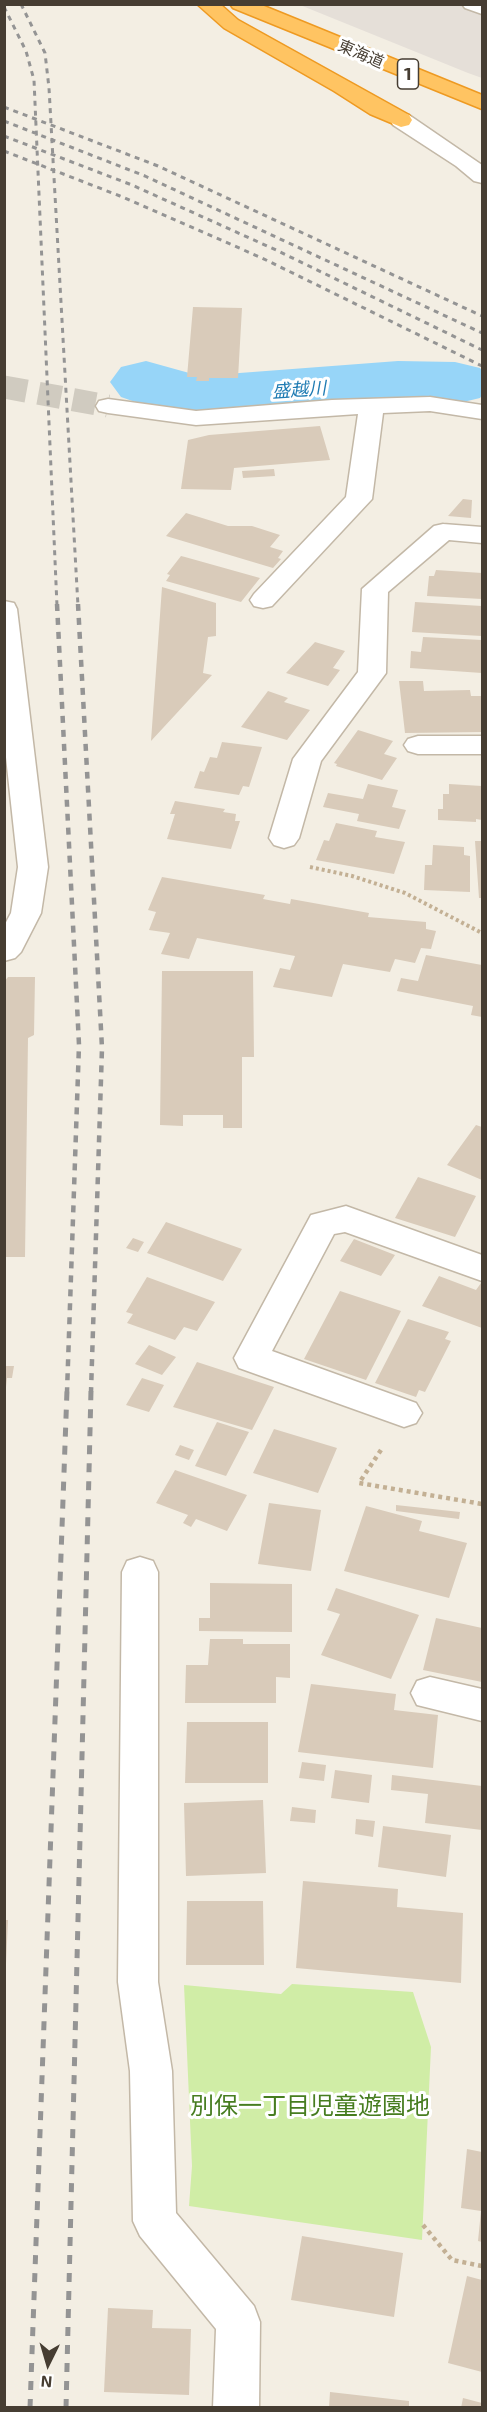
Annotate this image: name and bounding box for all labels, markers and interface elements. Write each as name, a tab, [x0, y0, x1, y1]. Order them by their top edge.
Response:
street label: 東海道	[335, 36, 387, 72]
road number: 1	[398, 59, 418, 89]
water label: 盛越川	[271, 377, 327, 403]
park label: 別保一丁目児童遊園地	[190, 2092, 430, 2120]
north arrow	[18, 2334, 78, 2394]
text: N	[40, 2372, 53, 2392]

